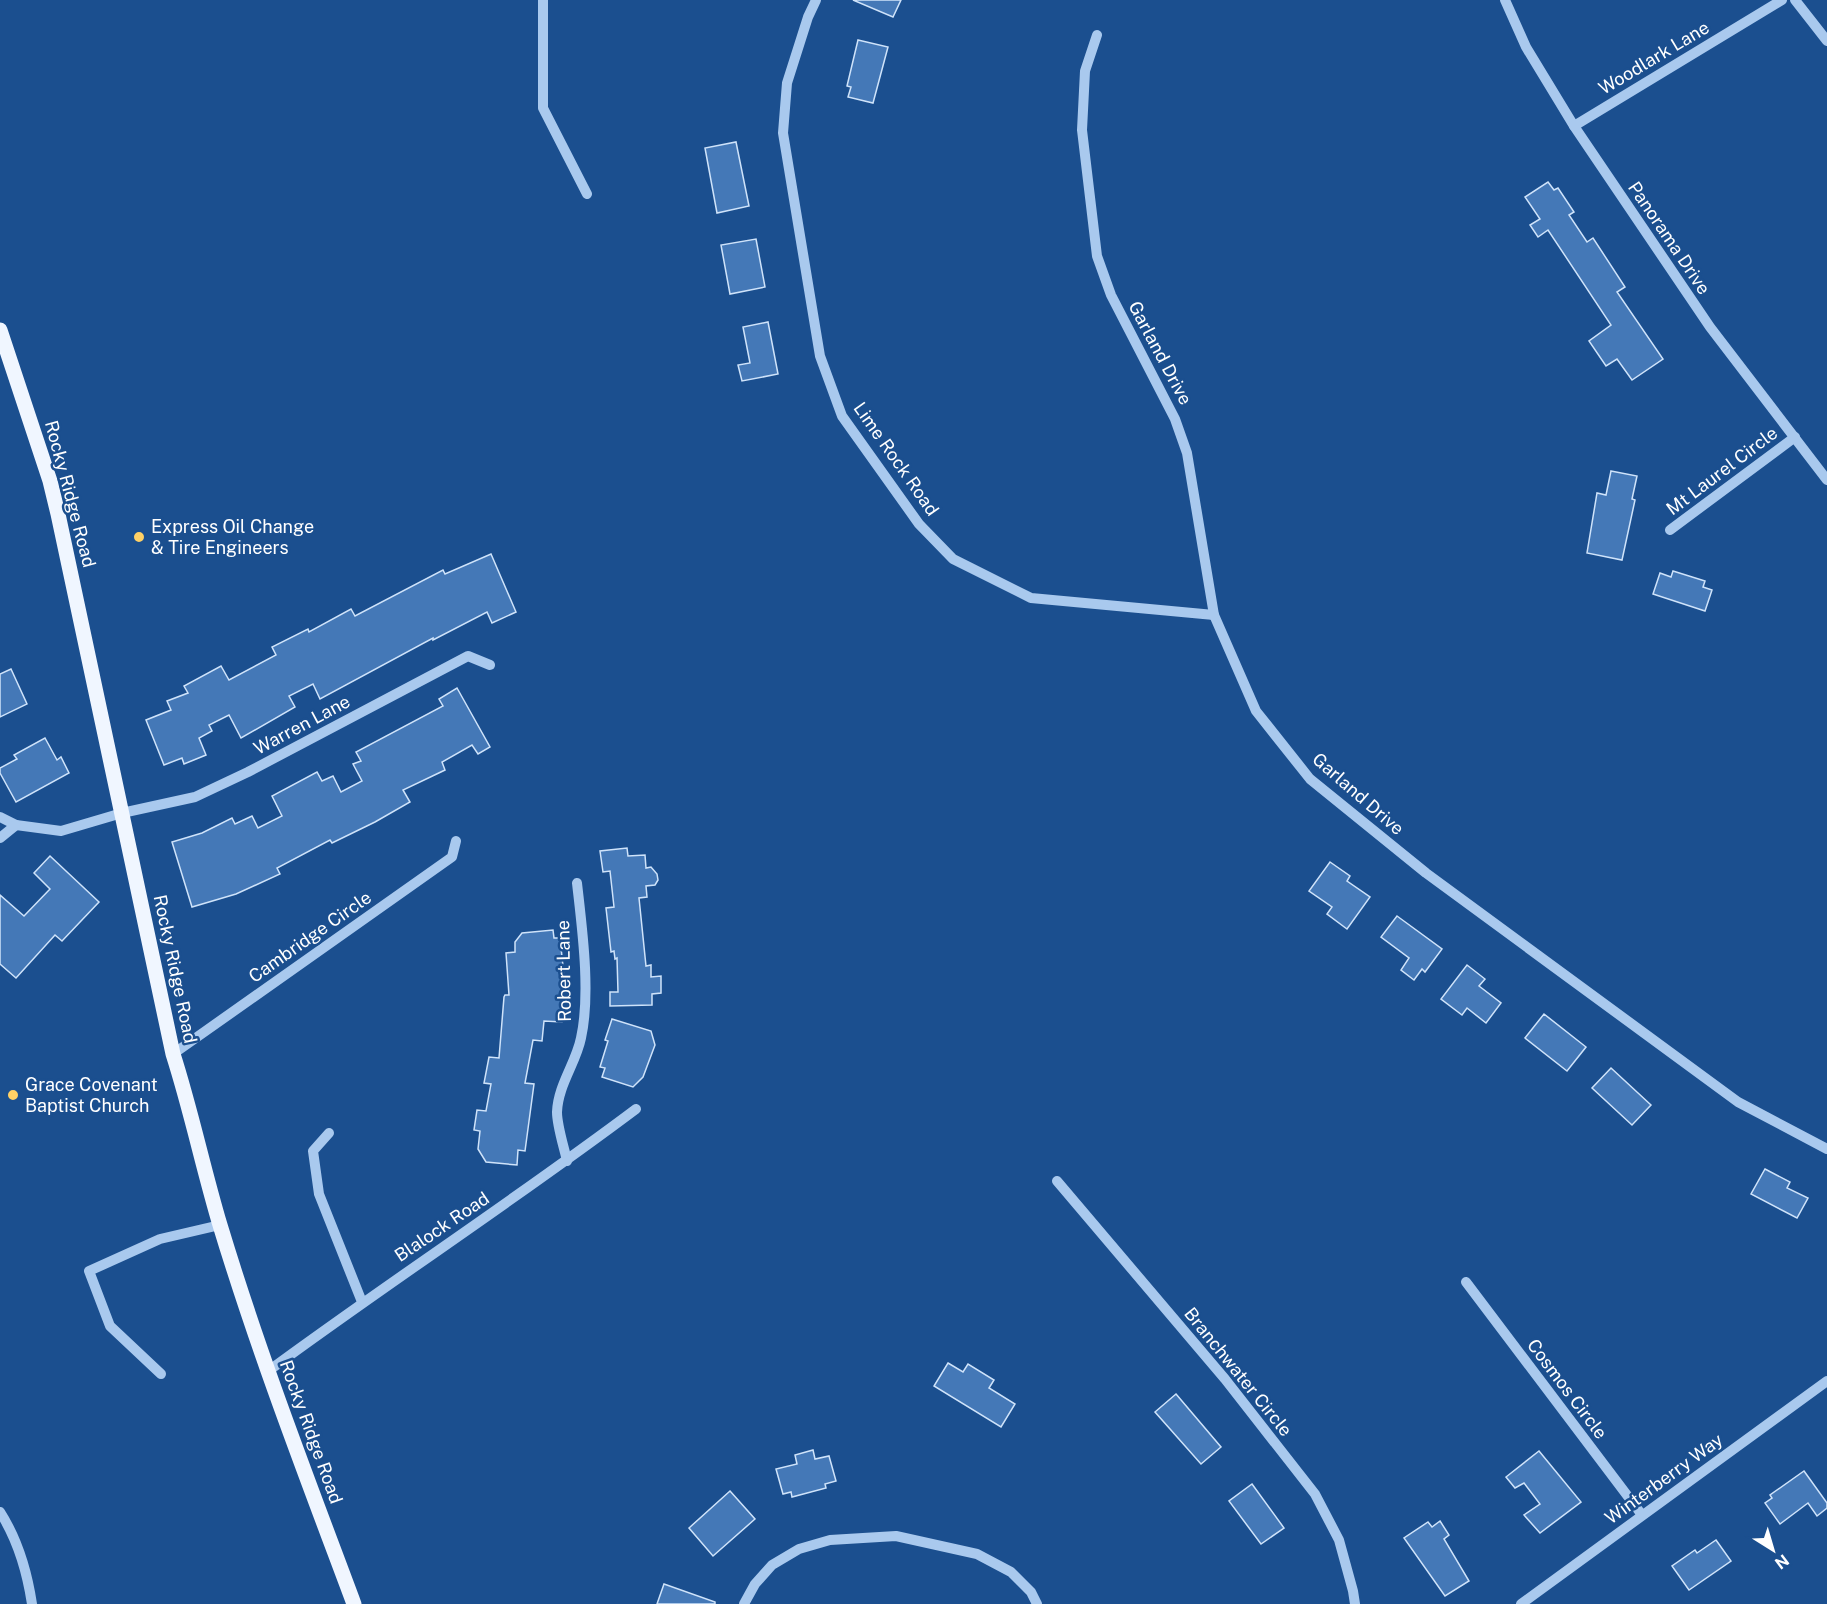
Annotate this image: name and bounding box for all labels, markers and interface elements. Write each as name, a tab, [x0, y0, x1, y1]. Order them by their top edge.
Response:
street label: Woodlark Lane	[1595, 16, 1713, 99]
street label: Panorama Drive	[1624, 177, 1715, 298]
street label: Garland Drive	[1124, 297, 1196, 408]
street label: Lime Rock Road	[849, 398, 943, 520]
street label: Rocky Ridge Road	[41, 418, 100, 570]
street label: Mt Laurel Circle	[1662, 422, 1781, 519]
place label: Express Oil Change & Tire Engineers	[151, 516, 314, 558]
marker: Express Oil Change & Tire Engineers	[132, 530, 146, 544]
street label: Warren Lane	[250, 690, 353, 759]
street label: Garland Drive	[1308, 748, 1408, 839]
street label: Cambridge Circle	[244, 886, 375, 987]
street label: Rocky Ridge Road	[149, 893, 201, 1045]
street label: Robert Lane	[552, 920, 575, 1022]
place label: Grace Covenant Baptist Church	[25, 1074, 158, 1116]
marker: Grace Covenant Baptist Church	[6, 1088, 20, 1102]
street label: Blalock Road	[391, 1187, 493, 1266]
street label: Branchwater Circle	[1180, 1303, 1297, 1440]
street label: Cosmos Circle	[1523, 1335, 1612, 1443]
street label: Rocky Ridge Road	[276, 1357, 347, 1506]
street label: Winterberry Way	[1601, 1429, 1727, 1528]
north arrow	[1743, 1520, 1803, 1580]
text: N	[1771, 1550, 1792, 1573]

